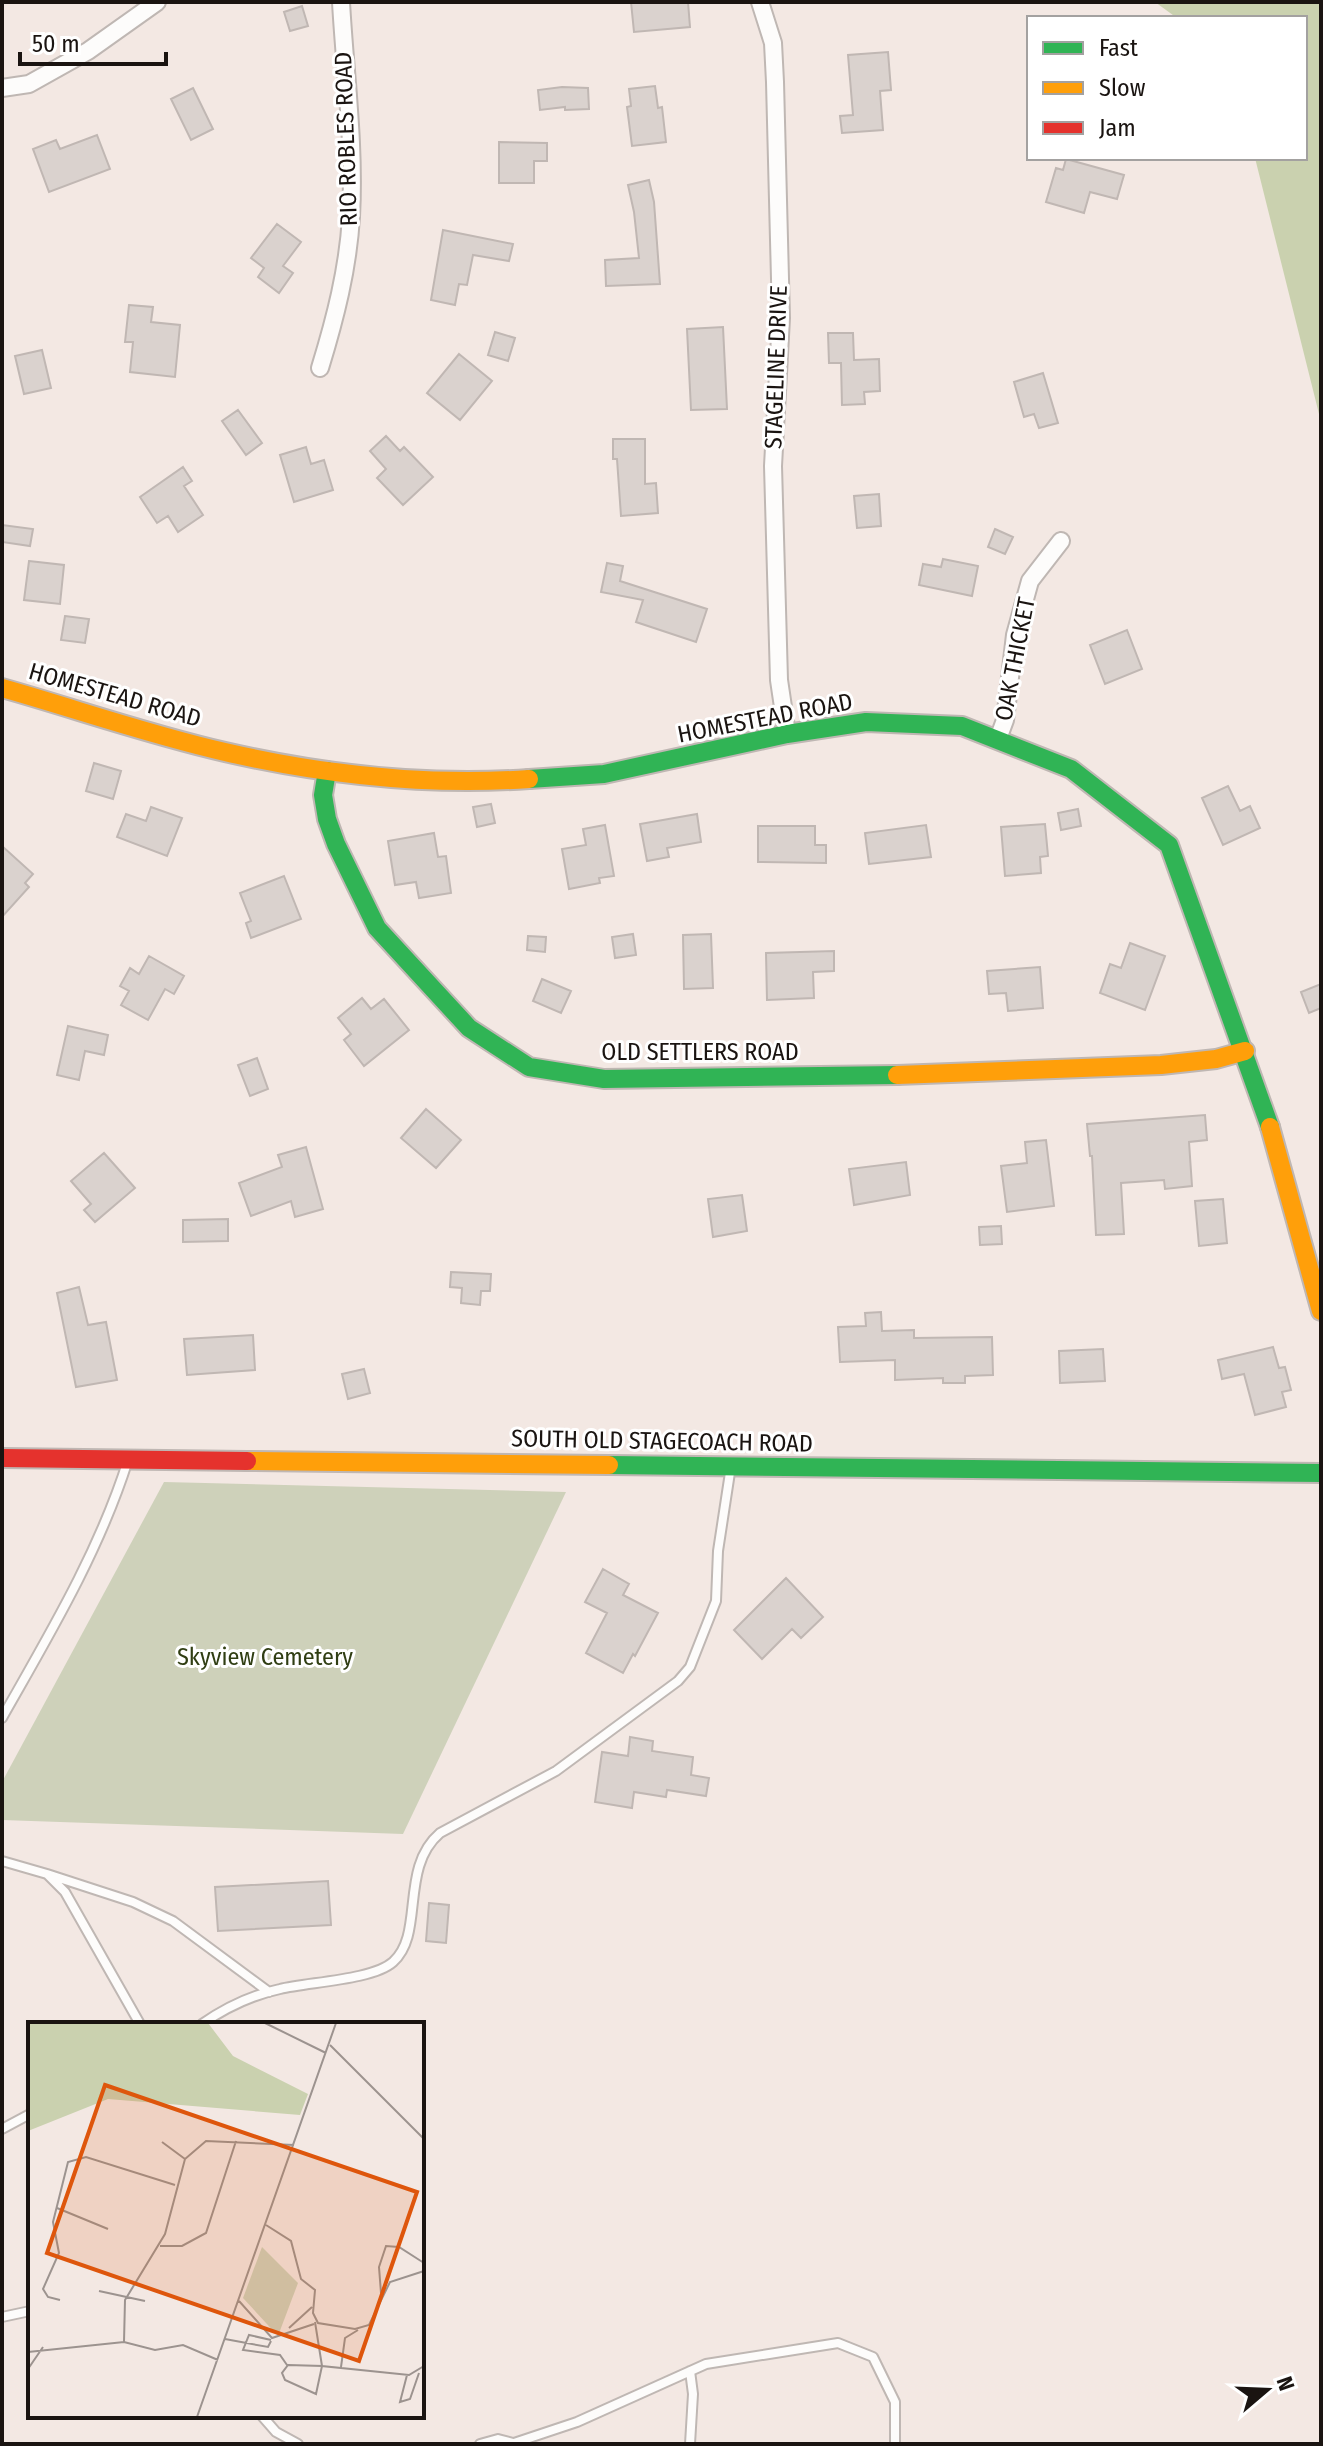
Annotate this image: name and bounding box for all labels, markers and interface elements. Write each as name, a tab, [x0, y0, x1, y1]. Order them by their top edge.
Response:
scale bar	[20, 16, 166, 66]
legend	[1027, 16, 1307, 160]
text: 50 m	[32, 30, 80, 58]
text: Fast	[1099, 34, 1138, 62]
street label: RIO ROBLES ROAD	[329, 51, 363, 227]
text: Slow	[1099, 74, 1146, 102]
text: Jam	[1099, 114, 1136, 142]
street label: STAGELINE DRIVE	[759, 285, 793, 449]
street label: OAK THICKET	[989, 595, 1041, 723]
street label: HOMESTEAD ROAD	[26, 657, 204, 733]
street label: HOMESTEAD ROAD	[675, 687, 855, 749]
street label: OLD SETTLERS ROAD	[601, 1038, 799, 1066]
street label: SOUTH OLD STAGECOACH ROAD	[511, 1424, 813, 1458]
park label: Skyview Cemetery	[177, 1643, 353, 1671]
inset map	[28, 2022, 424, 2418]
north arrow	[1227, 2350, 1307, 2430]
text: N	[1271, 2373, 1300, 2394]

